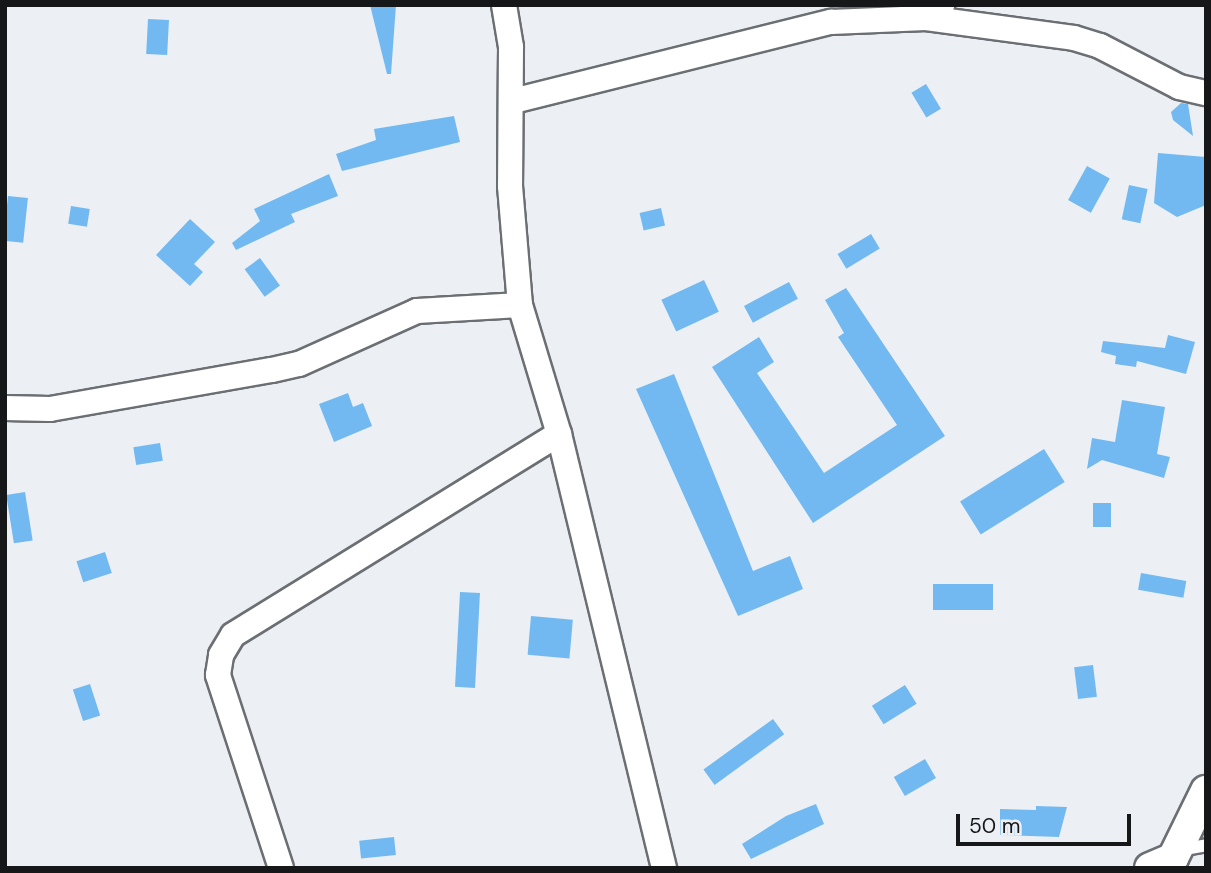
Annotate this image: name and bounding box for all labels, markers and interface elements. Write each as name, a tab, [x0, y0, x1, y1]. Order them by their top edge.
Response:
scale bar	[959, 800, 1134, 844]
text: 50 m	[969, 812, 1020, 840]

